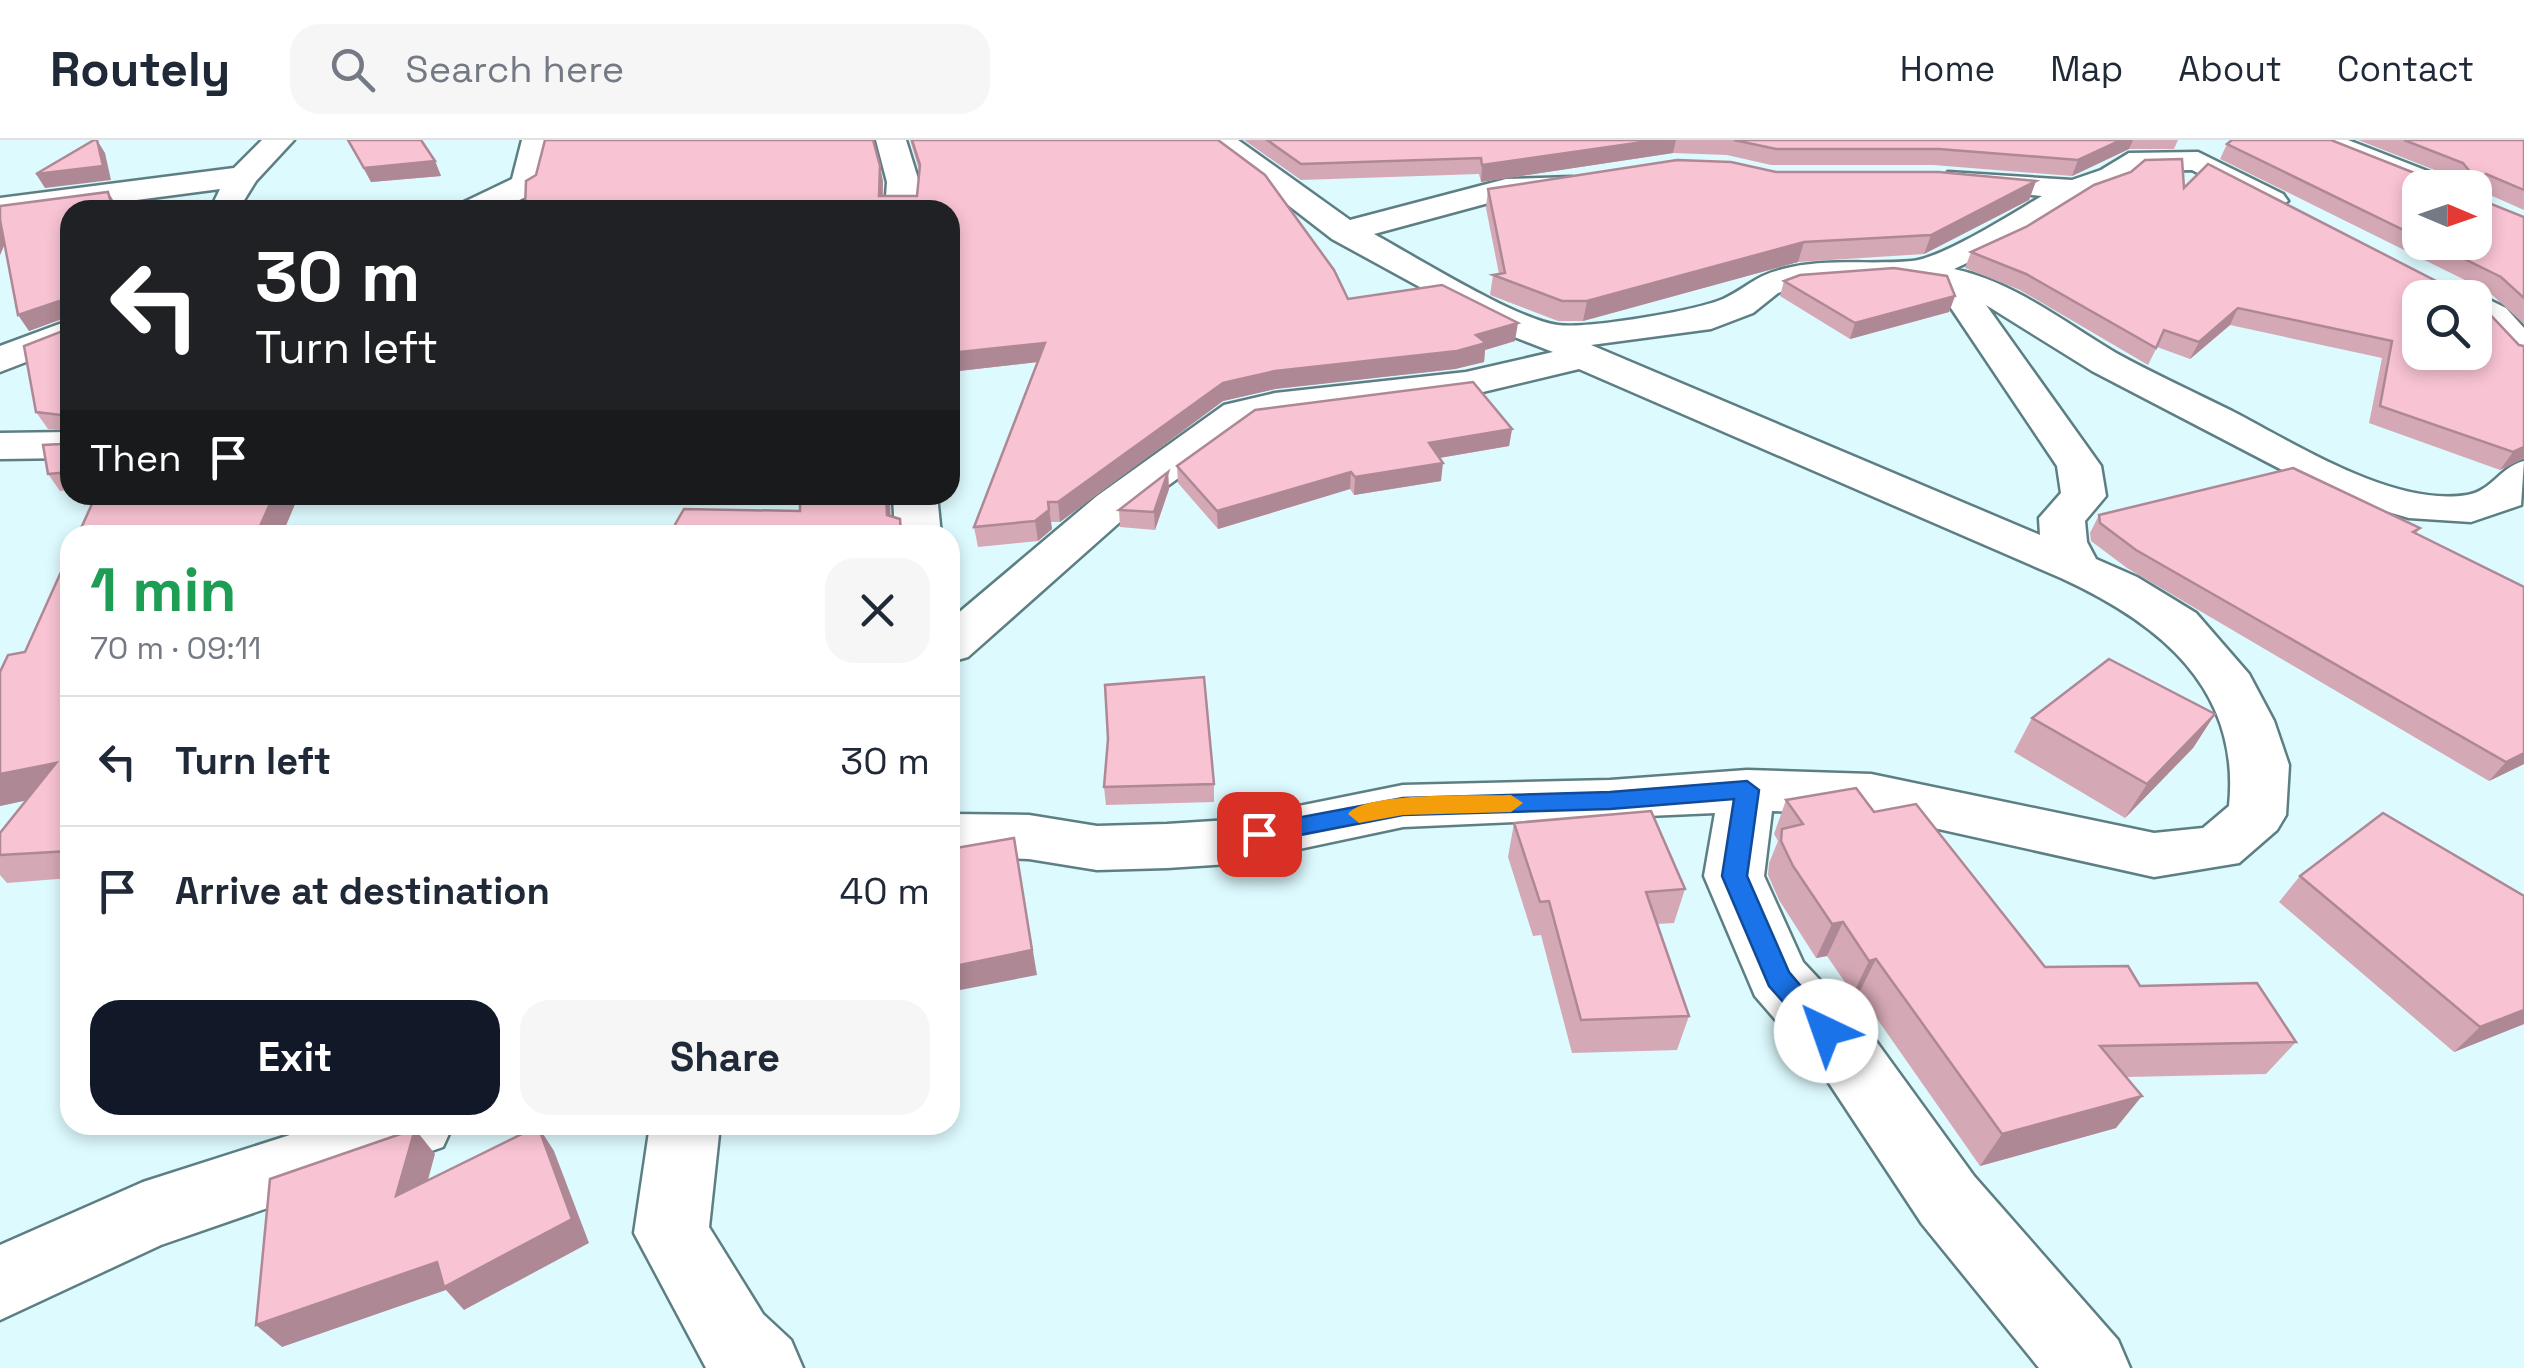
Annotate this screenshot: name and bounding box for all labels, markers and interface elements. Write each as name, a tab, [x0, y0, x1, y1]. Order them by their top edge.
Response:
search box	[290, 24, 990, 114]
text: Routely	[50, 39, 230, 100]
icon: search	[325, 42, 380, 97]
text: Search here	[405, 45, 624, 93]
text: Home	[1900, 47, 1995, 91]
text: Map	[2050, 47, 2123, 91]
text: About	[2178, 47, 2282, 91]
text: Contact	[2337, 47, 2474, 91]
north arrow	[2402, 170, 2492, 260]
map controls	[2402, 170, 2492, 370]
text: 30 m	[255, 232, 420, 321]
icon: left	[90, 240, 220, 370]
button: search	[2402, 280, 2492, 370]
text: Turn left	[255, 319, 438, 376]
icon: arrive	[201, 430, 256, 485]
text: Then	[90, 434, 181, 482]
text: 1 min	[90, 552, 237, 629]
button: close	[825, 558, 930, 663]
text: 70 m · 09:11	[90, 628, 261, 668]
icon: left	[90, 734, 145, 789]
text: Turn left	[175, 737, 331, 785]
text: 30 m	[840, 737, 930, 785]
pin	[1217, 792, 1302, 877]
icon: arrive	[1232, 807, 1287, 862]
icon: arrive	[90, 864, 145, 919]
text: Arrive at destination	[175, 867, 550, 915]
text: 40 m	[839, 867, 930, 915]
position arrow	[1774, 979, 1878, 1083]
button: Exit	[90, 1000, 500, 1115]
button: Share	[520, 1000, 930, 1115]

